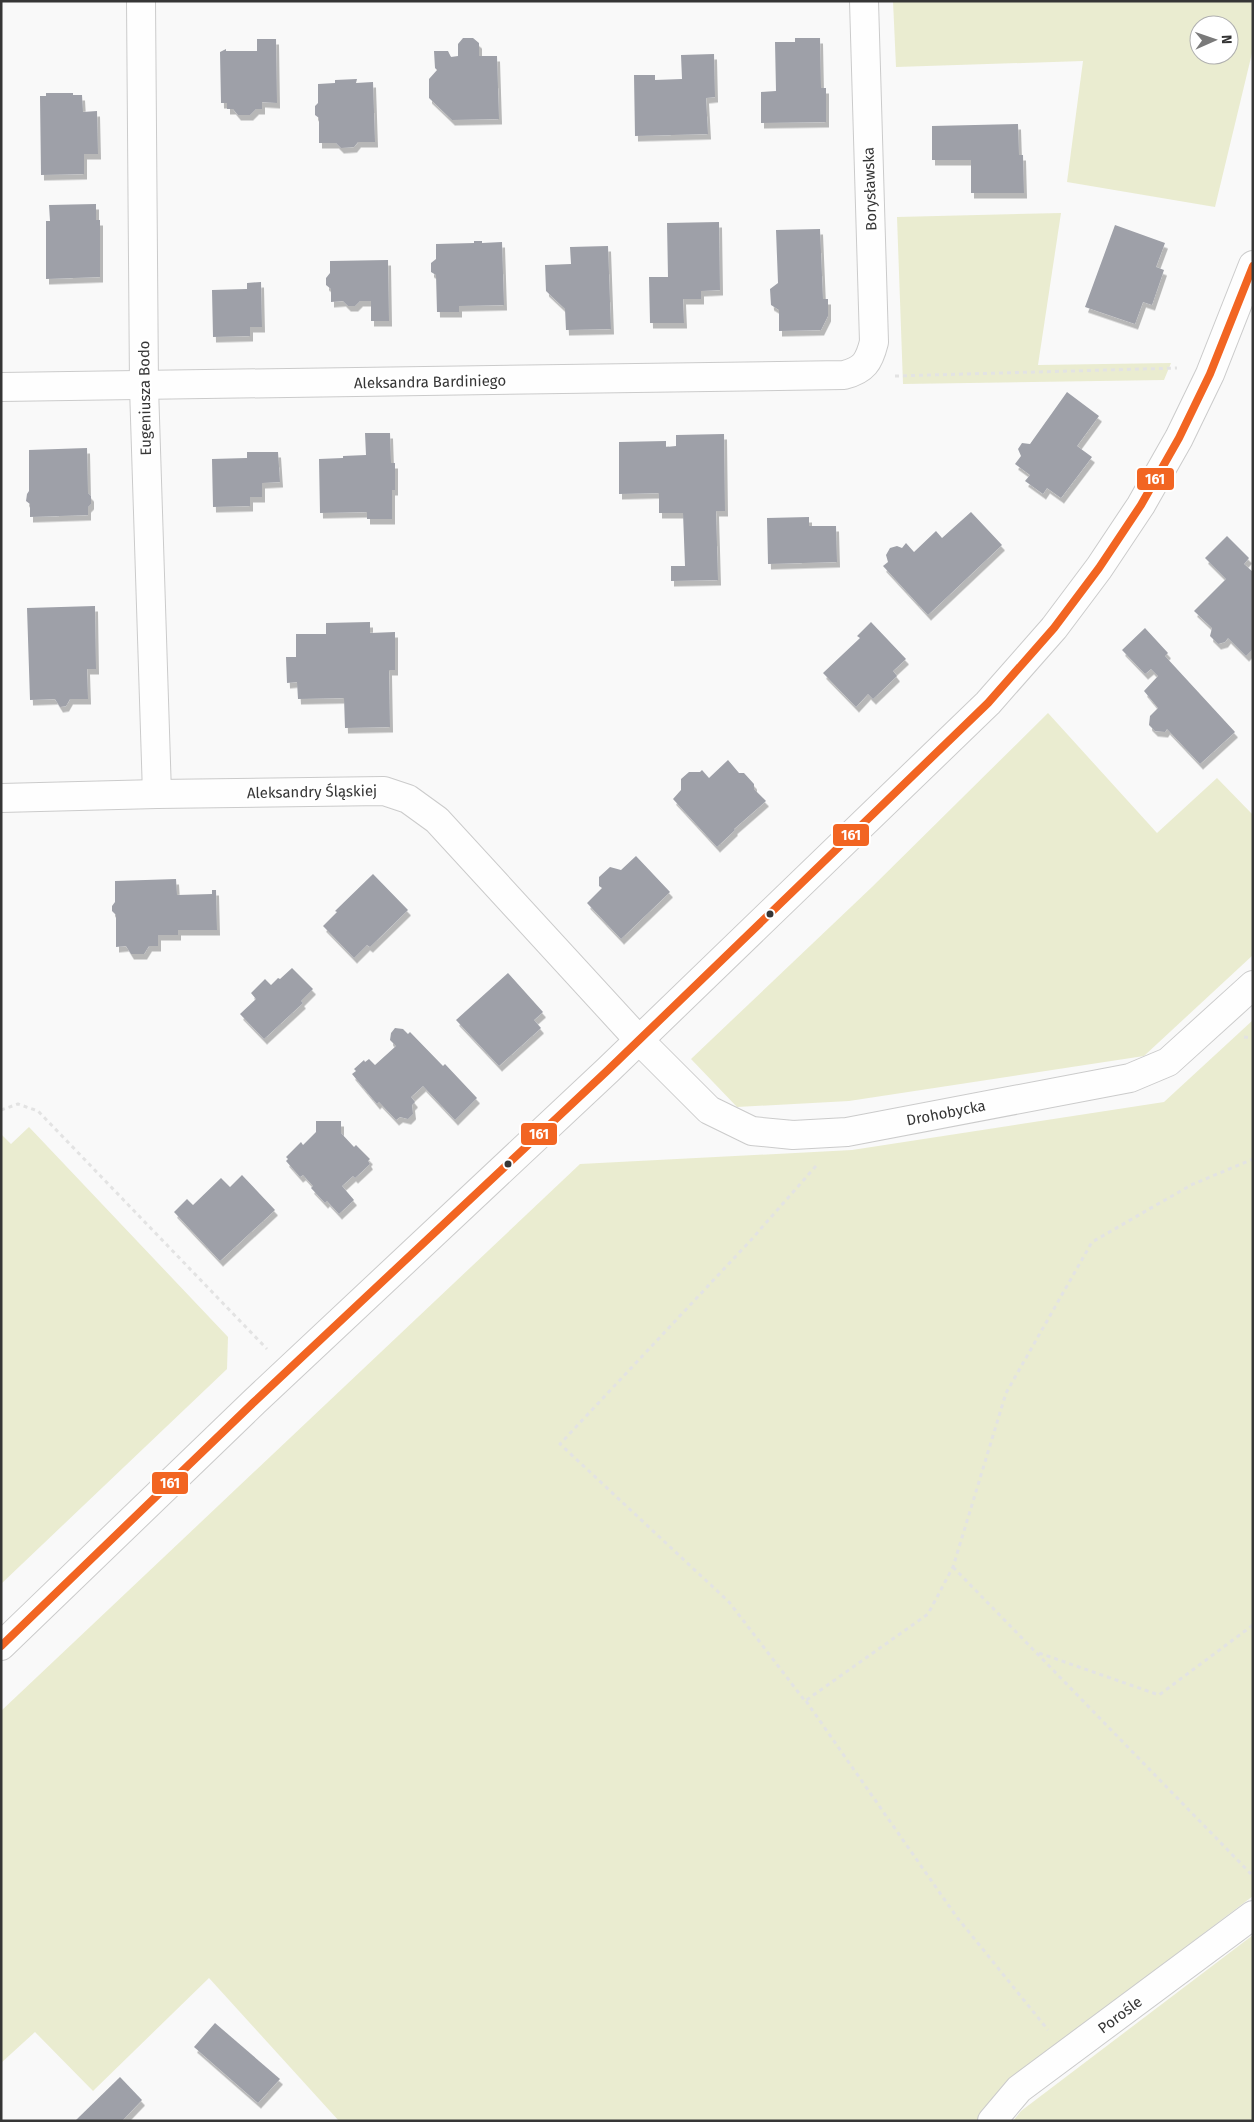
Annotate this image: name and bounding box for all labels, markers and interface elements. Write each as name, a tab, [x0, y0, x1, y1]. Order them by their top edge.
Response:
north arrow	[1189, 15, 1239, 65]
text: N	[1218, 35, 1235, 45]
street label: Borysławska	[860, 147, 880, 231]
street label: Eugeniusza Bodo	[135, 340, 155, 456]
street label: Aleksandra Bardiniego	[354, 372, 506, 392]
line badge: 161	[1136, 467, 1175, 491]
text: 161	[1145, 471, 1165, 488]
street label: Aleksandry Śląskiej	[247, 782, 377, 802]
line badge: 161	[832, 823, 870, 847]
text: 161	[841, 827, 861, 844]
unlabelled marker	[765, 909, 775, 919]
street label: Drohobycka	[905, 1097, 987, 1129]
line badge: 161	[520, 1122, 558, 1146]
text: 161	[529, 1126, 549, 1143]
unlabelled marker	[503, 1159, 513, 1169]
line badge: 161	[151, 1471, 189, 1495]
text: 161	[160, 1475, 180, 1492]
street label: Porośle	[1094, 1993, 1146, 2037]

